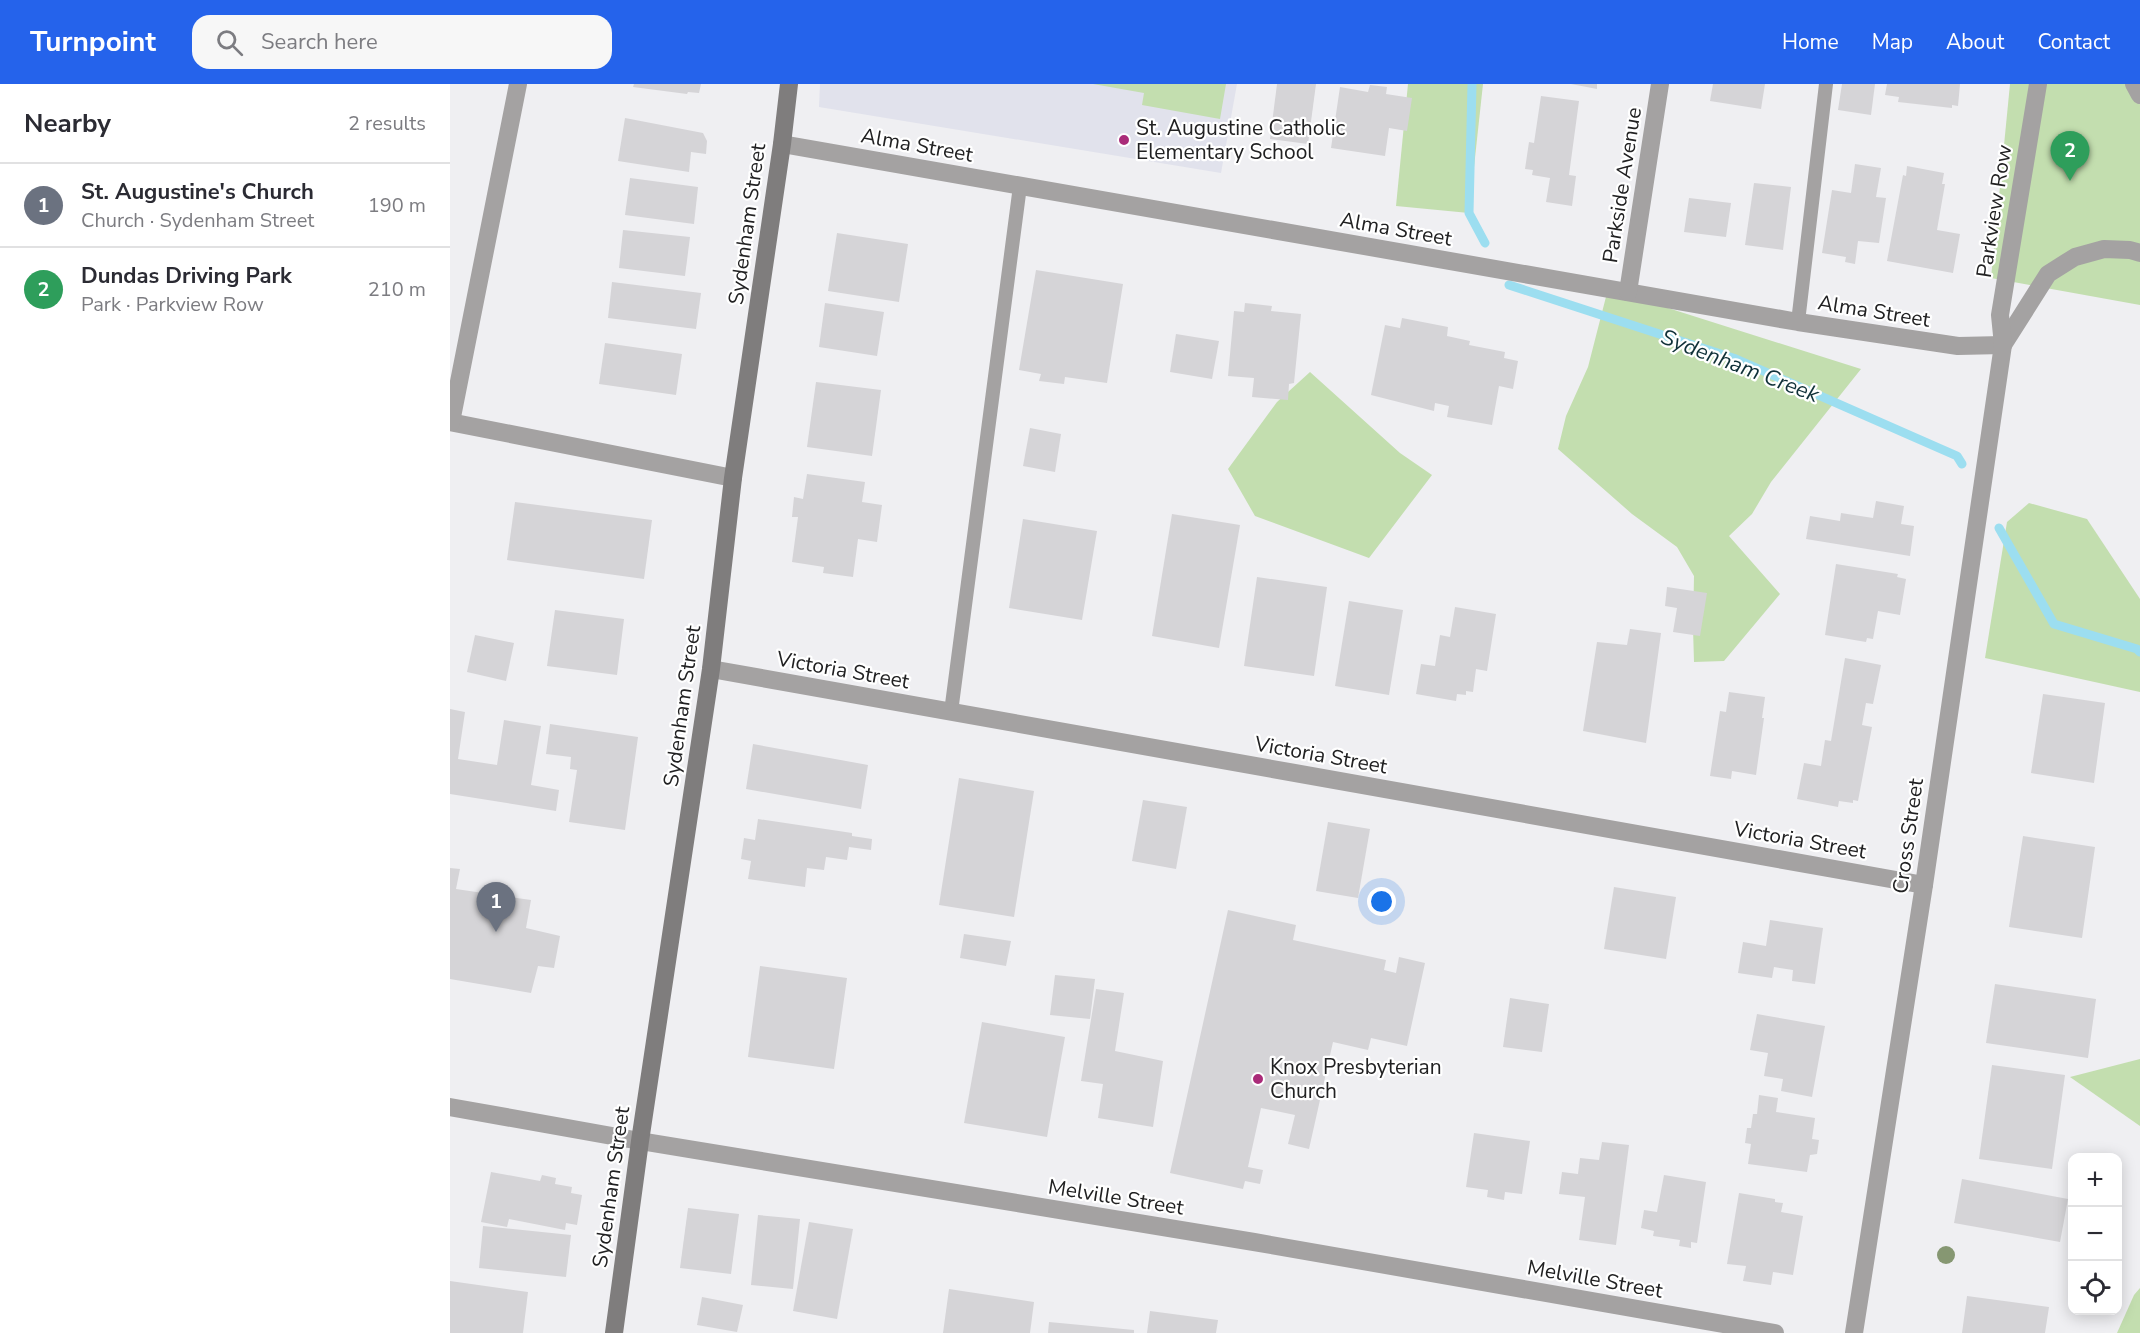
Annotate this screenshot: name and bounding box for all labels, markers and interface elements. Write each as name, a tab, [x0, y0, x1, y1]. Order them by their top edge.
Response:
search box	[192, 15, 612, 69]
text: Turnpoint	[30, 23, 156, 61]
icon: search	[213, 26, 246, 59]
text: Search here	[261, 27, 378, 57]
text: Home	[1782, 28, 1839, 56]
text: Map	[1872, 28, 1913, 56]
text: About	[1946, 28, 2004, 56]
text: Contact	[2037, 28, 2110, 56]
street label: Parkside Avenue	[1596, 105, 1648, 265]
text: Nearby	[24, 106, 111, 141]
text: 2 results	[348, 110, 426, 137]
place label: St. Augustine Catholic Elementary School	[1136, 114, 1346, 166]
street label: Alma Street	[859, 121, 976, 169]
pin: 2	[2050, 132, 2090, 181]
marker: St. Augustine Catholic Elementary School	[1117, 133, 1131, 147]
street label: Sydenham Street	[722, 141, 772, 306]
street label: Parkview Row	[1970, 142, 2018, 280]
text: St. Augustine's Church	[81, 177, 314, 207]
text: 1	[38, 192, 50, 219]
text: 190 m	[368, 192, 426, 219]
street label: Alma Street	[1338, 205, 1455, 253]
text: Church · Sydenham Street	[81, 207, 314, 234]
text: Dundas Driving Park	[81, 261, 292, 291]
text: 2	[38, 276, 50, 303]
text: 210 m	[368, 276, 426, 303]
street label: Alma Street	[1816, 288, 1933, 334]
text: Park · Parkview Row	[81, 291, 264, 318]
water label: Sydenham Creek	[1657, 322, 1824, 410]
street label: Sydenham Street	[657, 623, 707, 788]
street label: Victoria Street	[773, 644, 912, 696]
street label: Victoria Street	[1251, 729, 1390, 781]
street label: Cross Street	[1886, 776, 1930, 895]
street label: Victoria Street	[1730, 814, 1869, 866]
pin: 1	[476, 882, 516, 932]
your location	[1367, 887, 1396, 916]
place label: Knox Presbyterian Church	[1270, 1053, 1442, 1105]
marker: Knox Presbyterian Church	[1251, 1072, 1265, 1086]
street label: Sydenham Street	[586, 1104, 636, 1269]
map controls	[2068, 1153, 2122, 1315]
button: +	[2068, 1153, 2122, 1207]
street label: Melville Street	[1046, 1172, 1186, 1222]
button: −	[2068, 1207, 2122, 1261]
street label: Melville Street	[1525, 1253, 1666, 1305]
button: locate	[2068, 1261, 2122, 1315]

